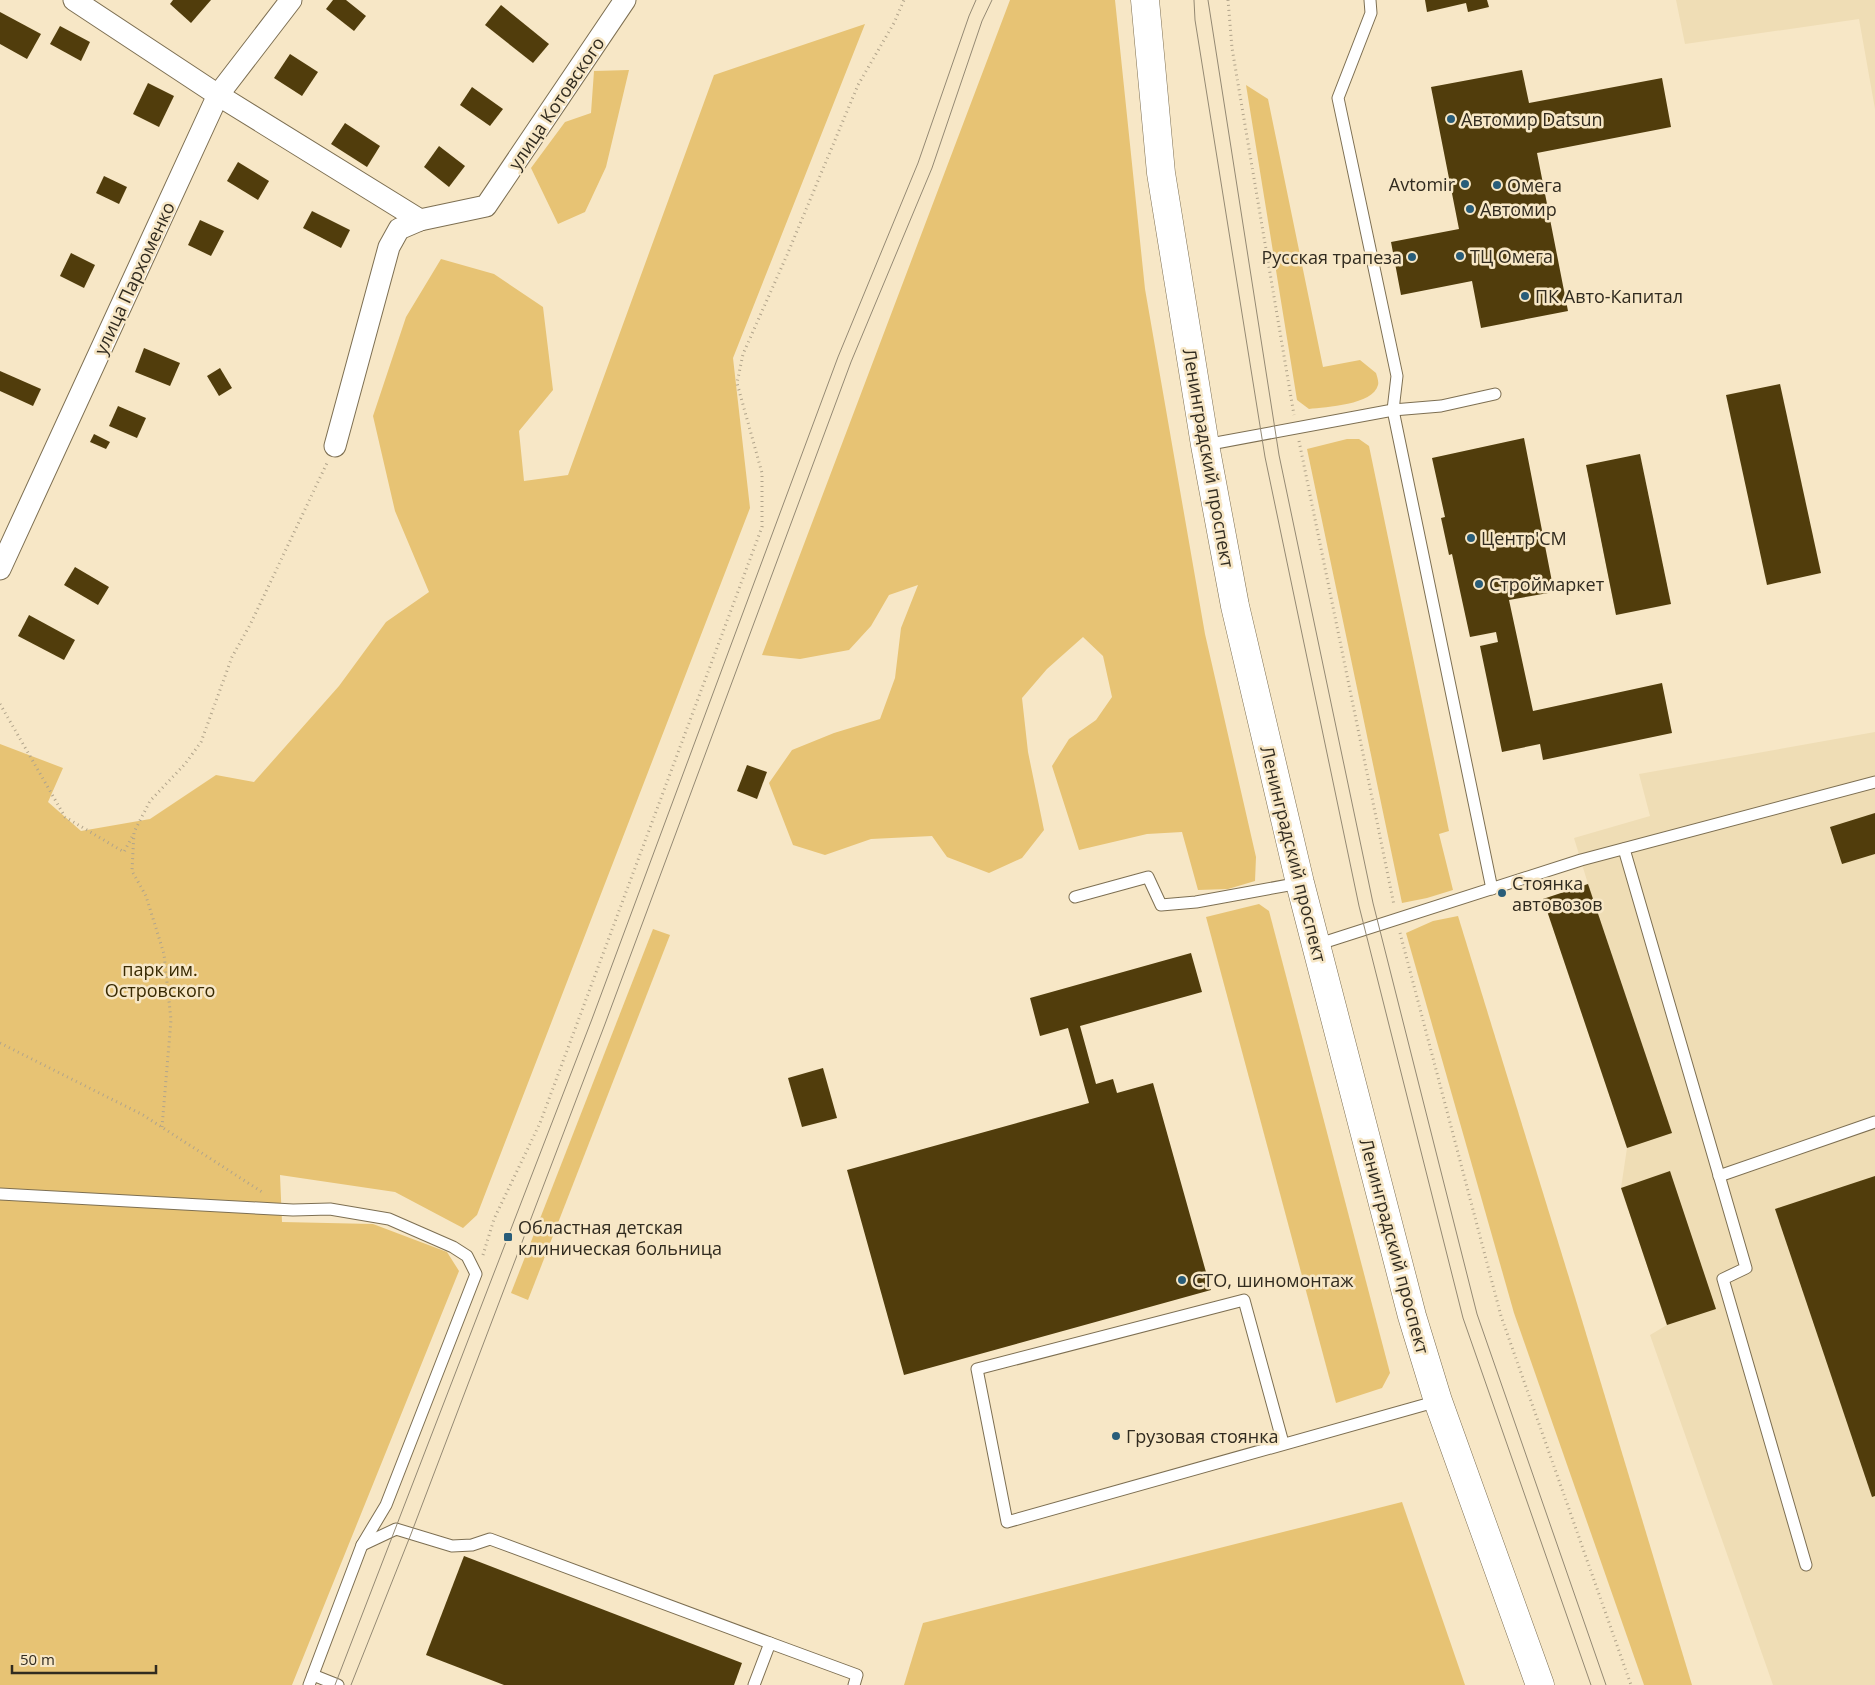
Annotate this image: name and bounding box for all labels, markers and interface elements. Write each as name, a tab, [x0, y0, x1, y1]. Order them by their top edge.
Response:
street label: улица Котовского	[503, 32, 609, 174]
place label: Автомир Datsun	[1461, 107, 1603, 131]
marker: Автомир Datsun	[1445, 113, 1457, 125]
place label: Avtomir	[1389, 172, 1456, 196]
place label: Омега	[1507, 173, 1562, 197]
marker: Avtomir	[1459, 178, 1471, 190]
marker: Омега	[1491, 179, 1503, 191]
place label: Автомир	[1480, 197, 1557, 221]
street label: улица Пархоменко	[88, 198, 180, 358]
marker: Автомир	[1464, 203, 1476, 215]
place label: ТЦ Омега	[1470, 244, 1553, 268]
place label: Русская трапеза	[1262, 245, 1402, 269]
marker: ТЦ Омега	[1454, 250, 1466, 262]
marker: Русская трапеза	[1406, 251, 1418, 263]
place label: ПК Авто-Капитал	[1535, 284, 1683, 308]
marker: ПК Авто-Капитал	[1519, 290, 1531, 302]
street label: Ленинградский проспект	[1178, 346, 1240, 570]
place label: Центр'СМ	[1481, 526, 1567, 550]
marker: Центр'СМ	[1465, 532, 1477, 544]
place label: Строймаркет	[1489, 572, 1605, 596]
marker: Строймаркет	[1473, 578, 1485, 590]
street label: Ленинградский проспект	[1255, 743, 1333, 965]
place label: Стоянка автовозов	[1512, 871, 1603, 916]
marker: Стоянка автовозов	[1496, 887, 1508, 899]
park label: парк им. Островского	[105, 957, 215, 1002]
street label: Ленинградский проспект	[1355, 1136, 1435, 1357]
place label: Областная детская клиническая больница	[518, 1215, 722, 1260]
marker: Областная детская клиническая больница	[502, 1231, 514, 1243]
place label: СТО, шиномонтаж	[1192, 1268, 1354, 1292]
marker: СТО, шиномонтаж	[1176, 1274, 1188, 1286]
place label: Грузовая стоянка	[1126, 1424, 1278, 1448]
marker: Грузовая стоянка	[1110, 1430, 1122, 1442]
scale bar	[12, 1642, 156, 1674]
text: 50 m	[20, 1649, 55, 1669]

